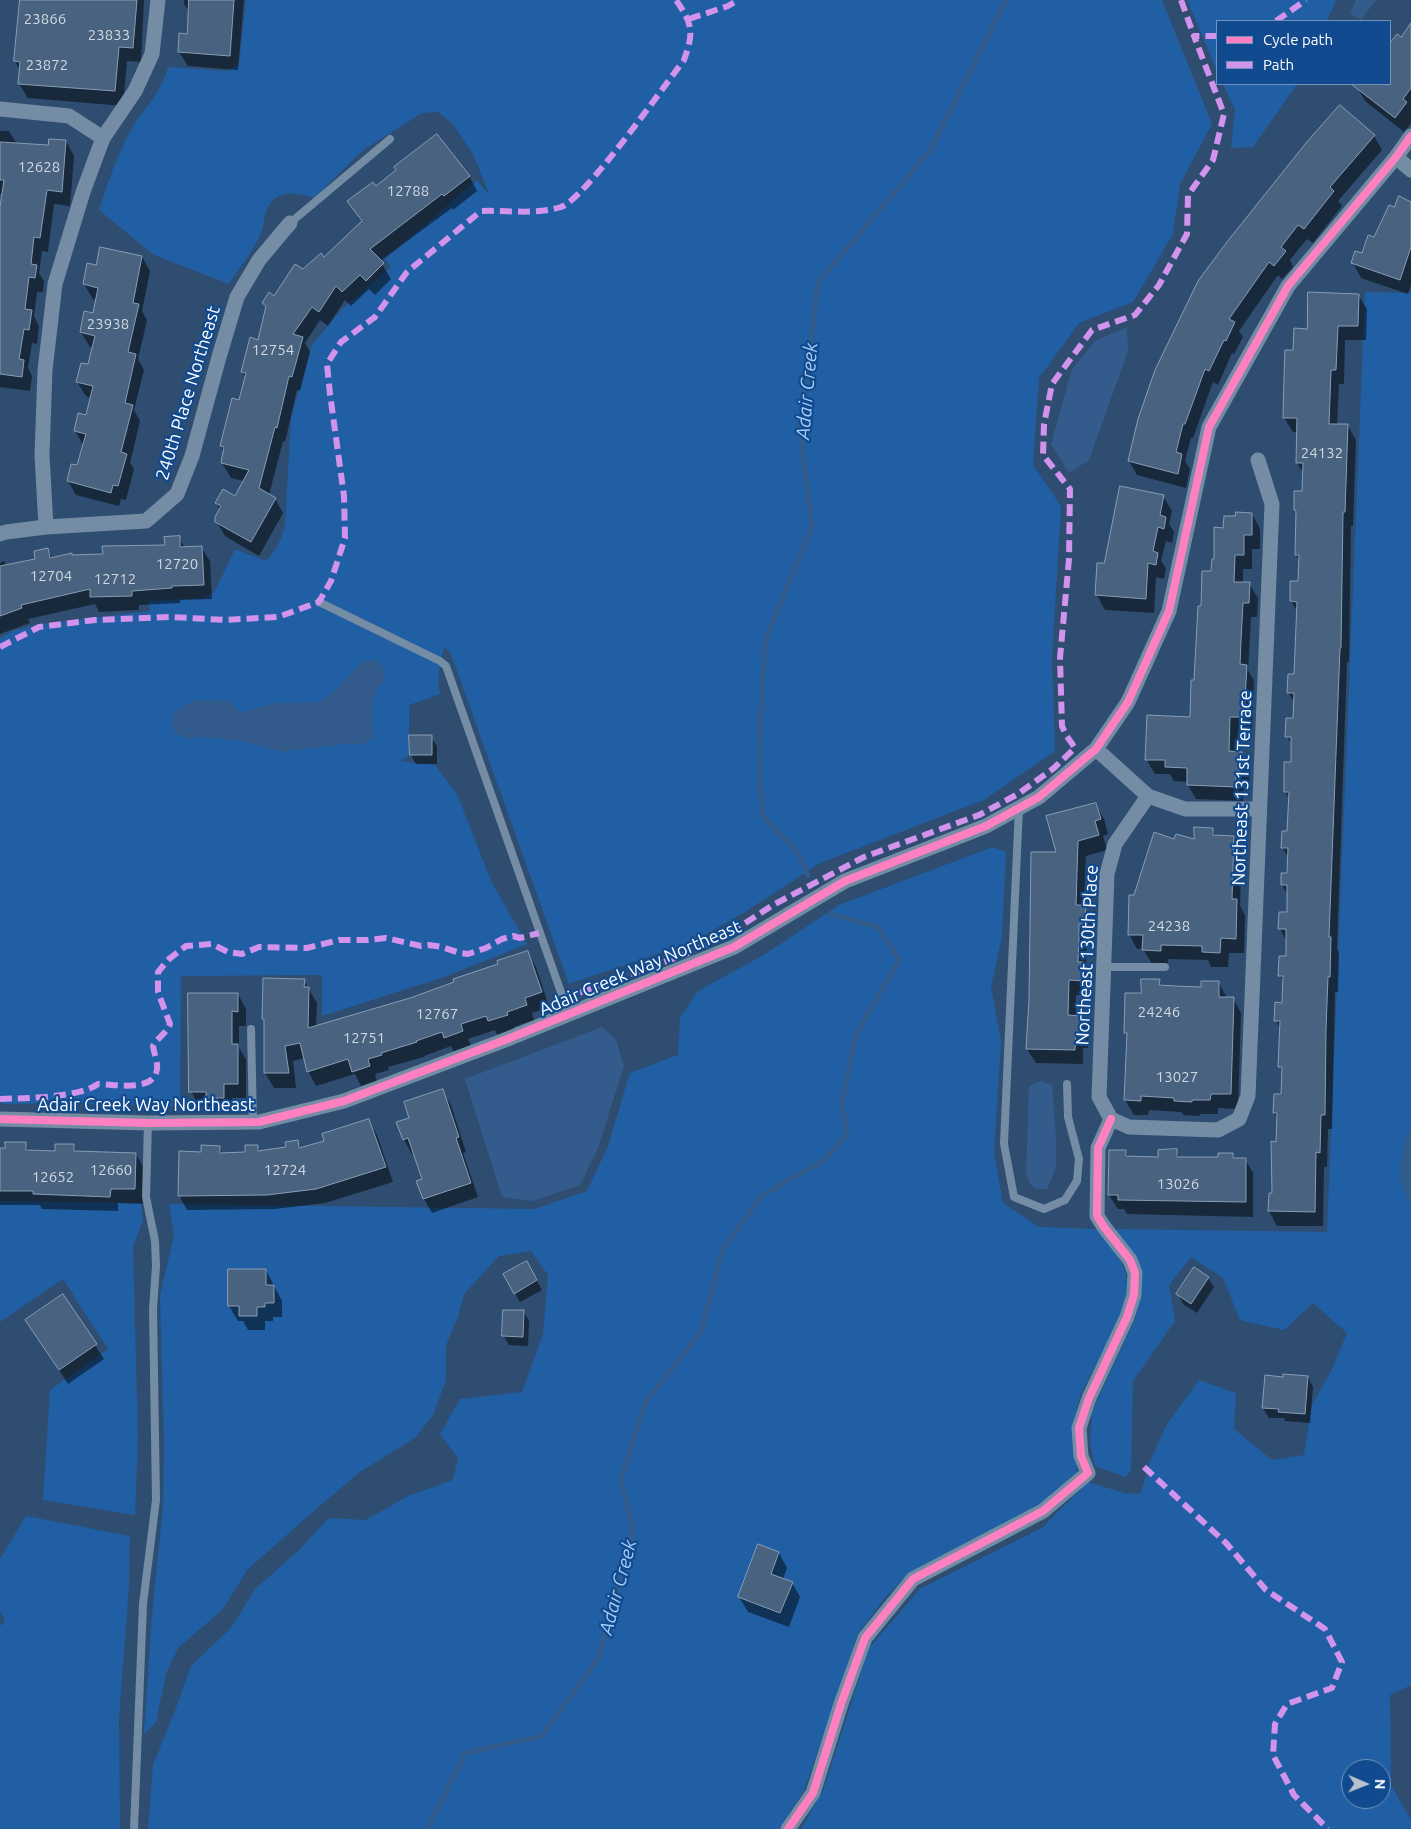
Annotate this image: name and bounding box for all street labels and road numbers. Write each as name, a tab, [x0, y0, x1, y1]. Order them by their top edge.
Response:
street label: 240th Place Northeast	[151, 303, 225, 483]
street label: Northeast 131st Terrace	[1228, 690, 1256, 886]
street label: Northeast 130th Place	[1071, 864, 1103, 1046]
street label: Adair Creek Way Northeast	[536, 916, 744, 1020]
street label: Adair Creek Way Northeast	[37, 1094, 255, 1116]

